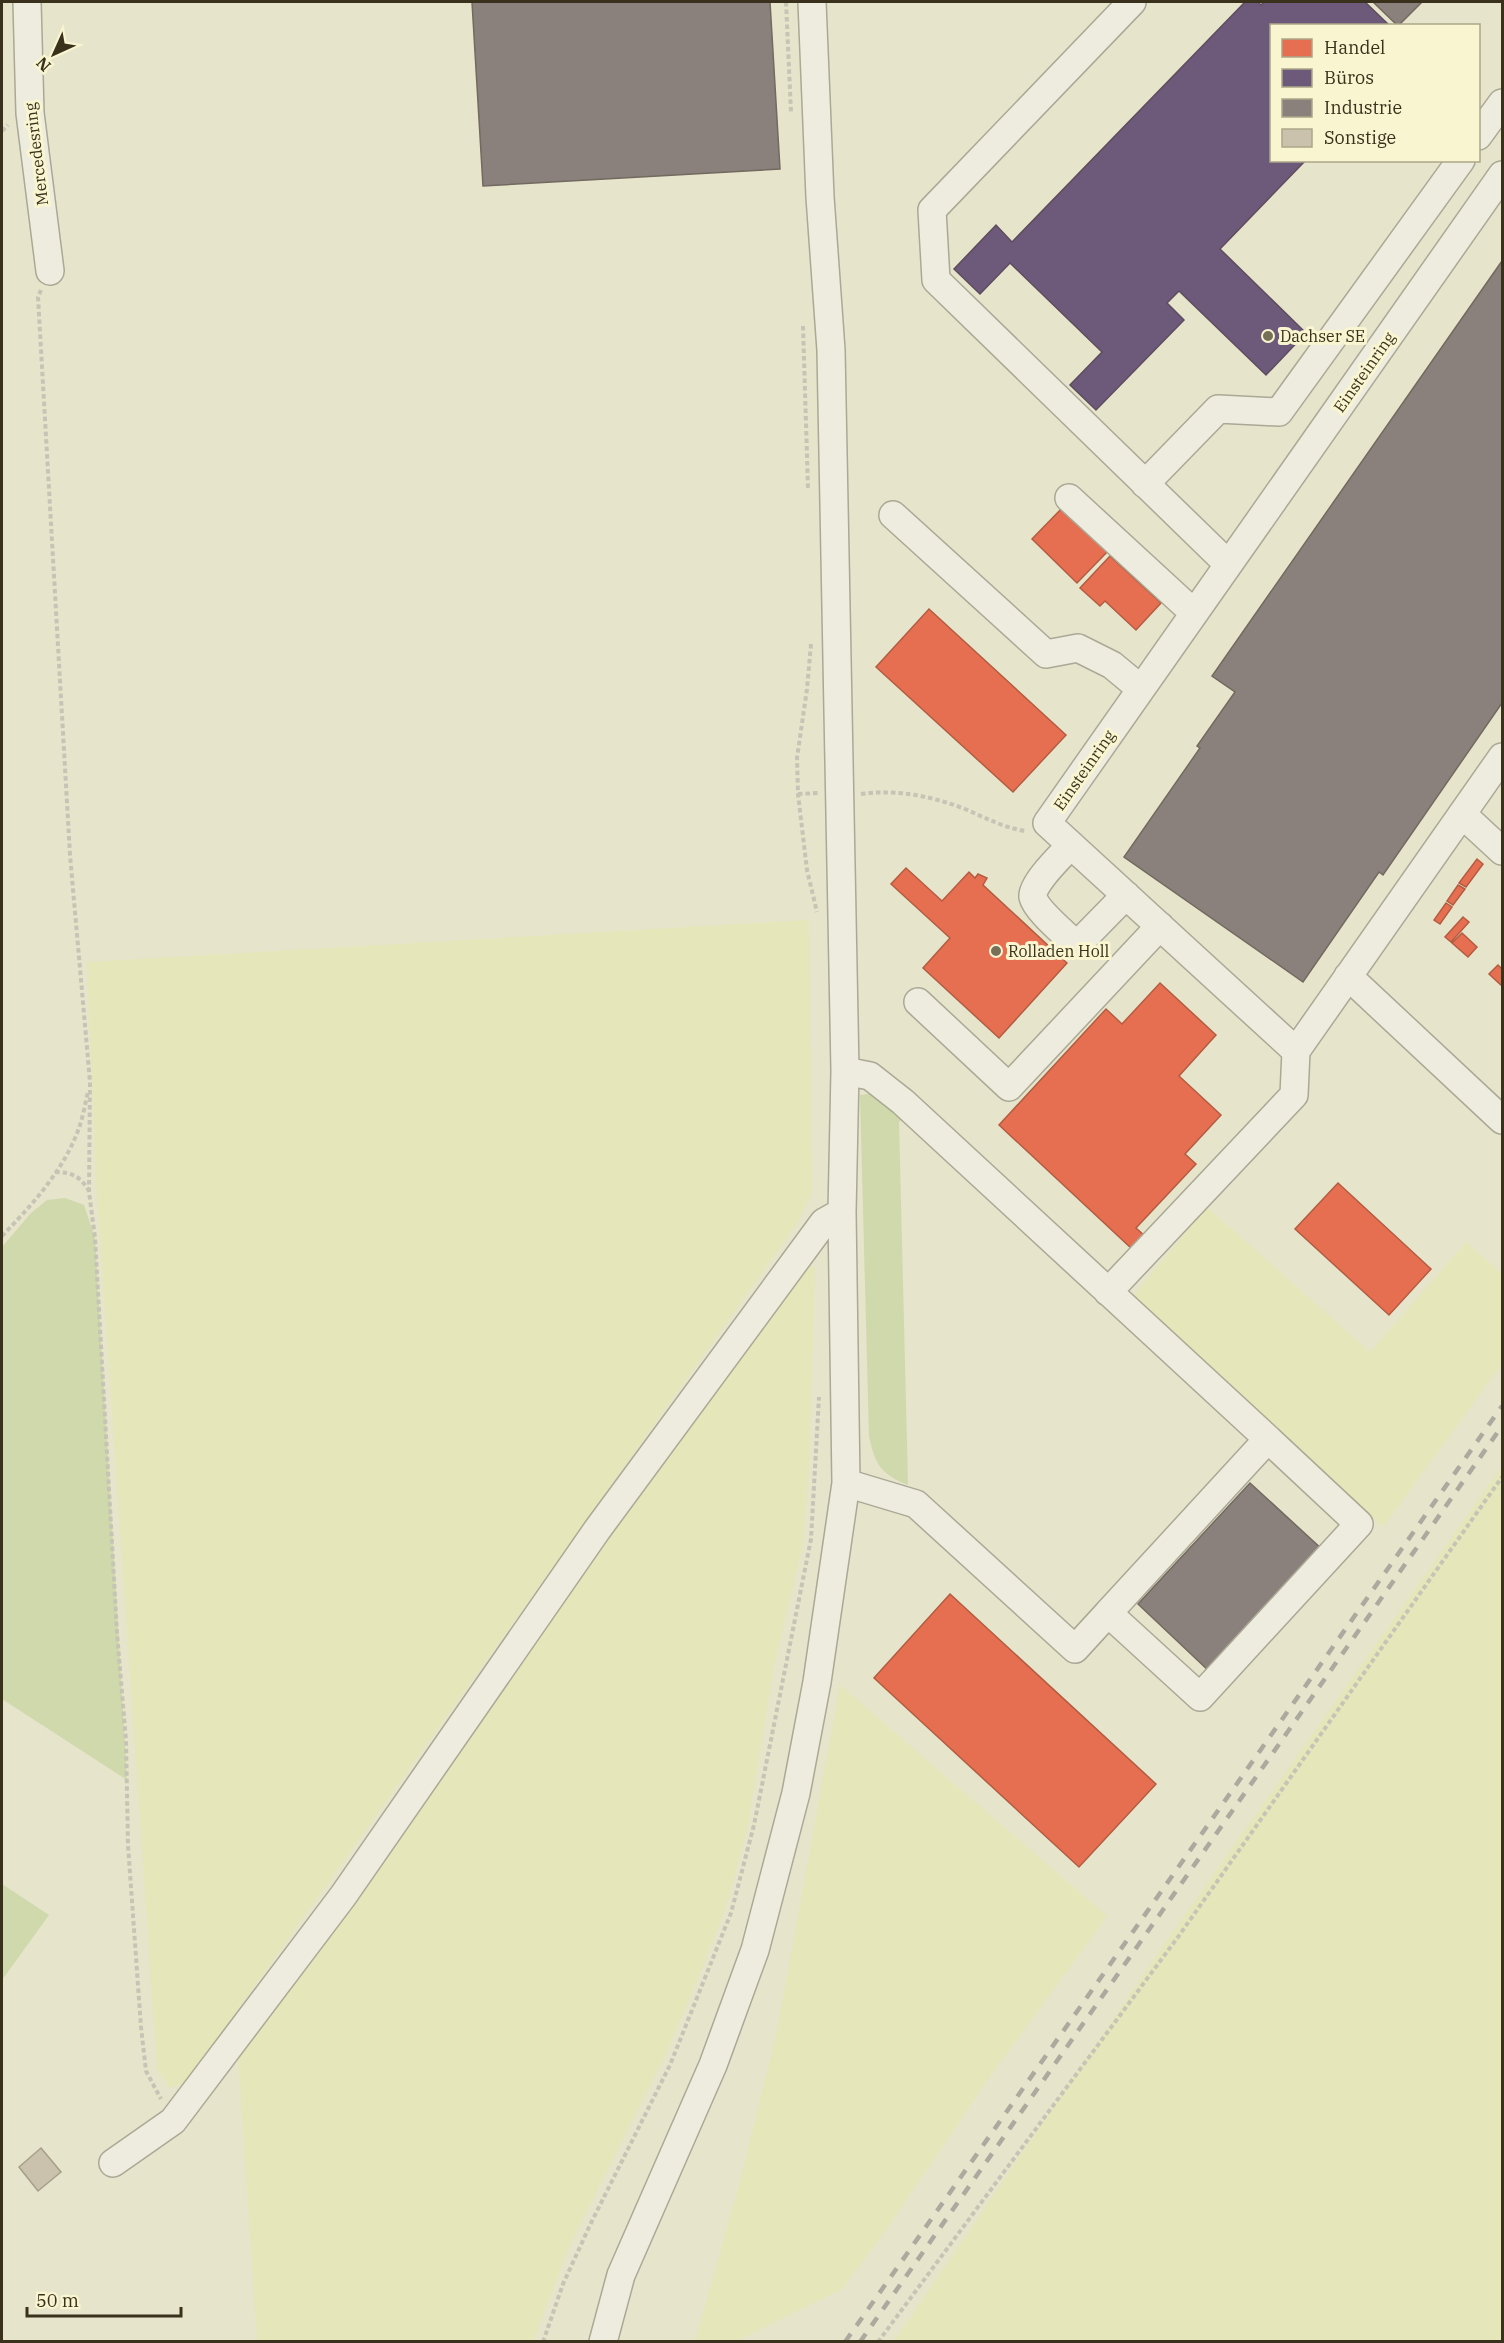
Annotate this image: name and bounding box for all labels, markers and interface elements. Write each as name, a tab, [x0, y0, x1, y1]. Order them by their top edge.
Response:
north arrow	[24, 24, 84, 84]
legend	[1270, 24, 1480, 162]
text: Handel	[1324, 36, 1386, 59]
text: N	[32, 53, 55, 76]
text: Büros	[1324, 66, 1374, 89]
text: Industrie	[1324, 96, 1402, 119]
street label: Mercedesring	[20, 101, 52, 207]
text: Sonstige	[1324, 126, 1396, 149]
place label: Dachser SE	[1280, 326, 1365, 346]
street label: Einsteinring	[1329, 328, 1399, 416]
marker: Dachser SE	[1261, 329, 1275, 343]
street label: Einsteinring	[1049, 726, 1119, 814]
place label: Rolladen Holl	[1008, 941, 1110, 961]
marker: Rolladen Holl	[989, 944, 1003, 958]
scale bar	[27, 2280, 182, 2318]
text: 50 m	[36, 2289, 79, 2312]

